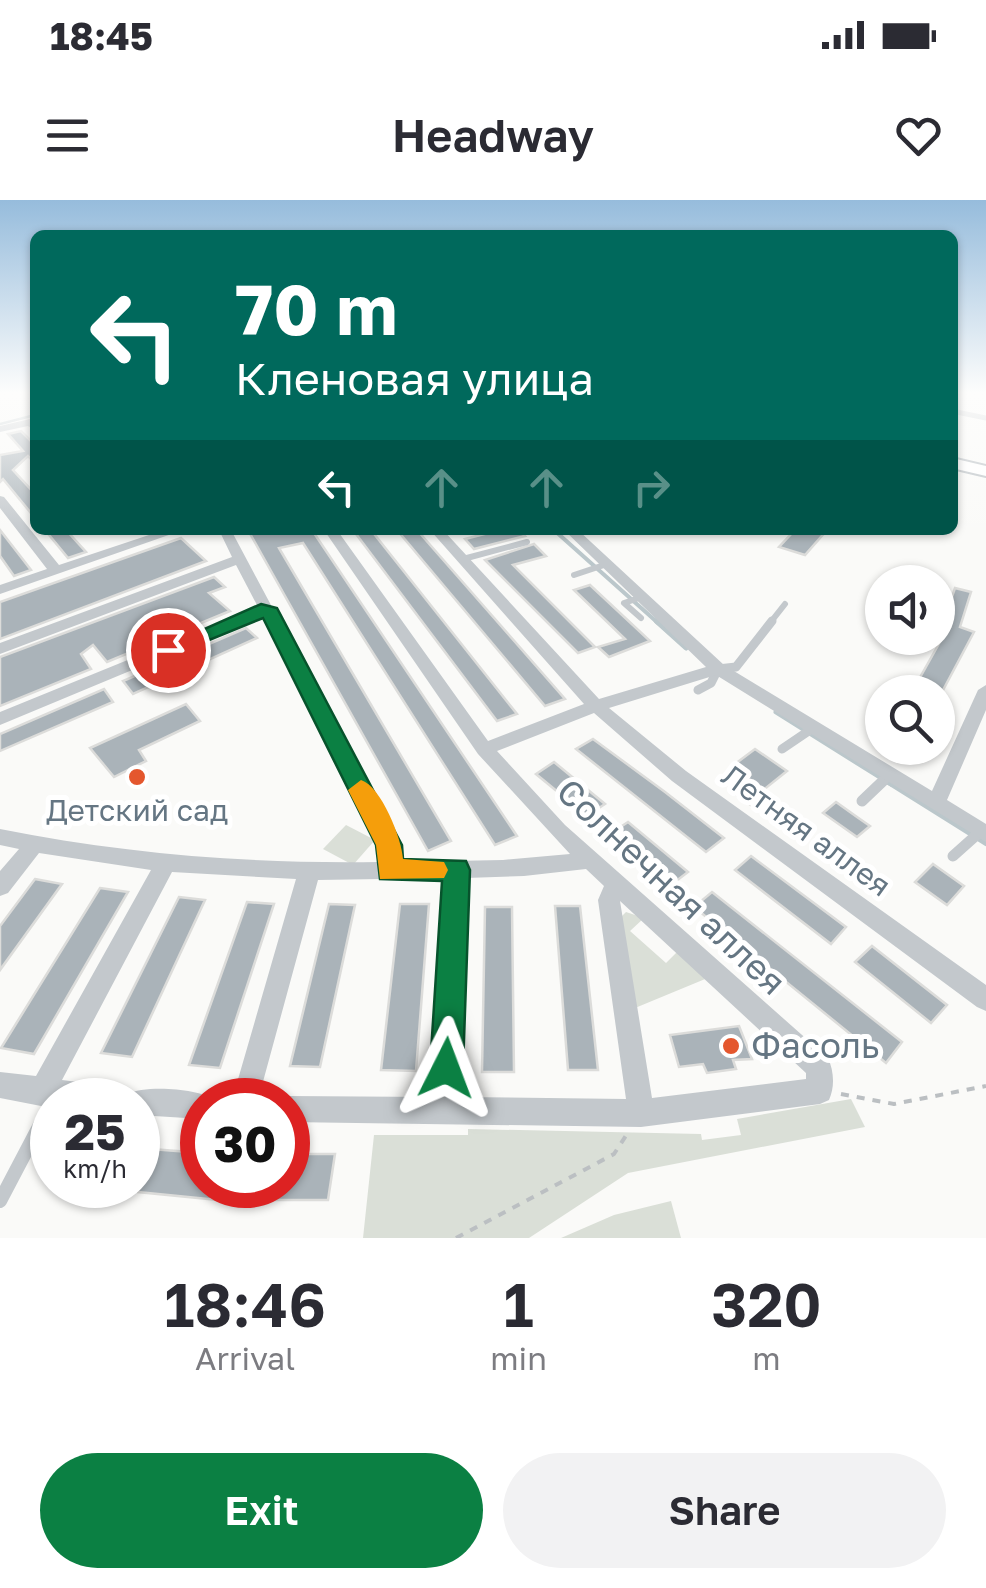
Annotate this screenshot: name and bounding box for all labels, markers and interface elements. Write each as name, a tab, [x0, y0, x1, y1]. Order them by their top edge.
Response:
text: 18:45	[50, 13, 153, 58]
icon: menu	[40, 108, 95, 163]
text: Headway	[392, 108, 594, 162]
icon: heart	[891, 108, 946, 163]
text: 70 m	[235, 266, 397, 350]
icon: left	[70, 270, 200, 400]
text: Кленовая улица	[235, 351, 594, 405]
icon: left	[309, 460, 364, 515]
icon: ahead	[414, 460, 469, 515]
icon: ahead	[519, 460, 574, 515]
icon: right	[624, 460, 679, 515]
map controls	[865, 565, 955, 765]
button: sound	[865, 565, 955, 655]
pin	[126, 608, 211, 693]
icon: arrive	[141, 623, 196, 678]
button: search	[865, 675, 955, 765]
street label: Летняя аллея	[715, 757, 898, 903]
marker: Детский сад	[126, 766, 148, 788]
street label: Солнечная аллея	[549, 770, 795, 1003]
place label: Детский сад	[46, 792, 228, 828]
position arrow	[394, 1016, 498, 1120]
place label: Фасоль	[751, 1024, 879, 1066]
marker: Фасоль	[720, 1035, 742, 1057]
speed limit sign: 30	[180, 1078, 310, 1208]
text: 25	[64, 1101, 125, 1161]
text: km/h	[63, 1153, 127, 1184]
text: 18:46	[164, 1268, 326, 1340]
text: 1	[503, 1268, 534, 1340]
text: 320	[711, 1268, 822, 1340]
text: Arrival	[195, 1339, 295, 1377]
text: min	[490, 1339, 547, 1377]
text: m	[752, 1339, 781, 1377]
button: Exit	[40, 1453, 483, 1568]
button: Share	[503, 1453, 946, 1568]

